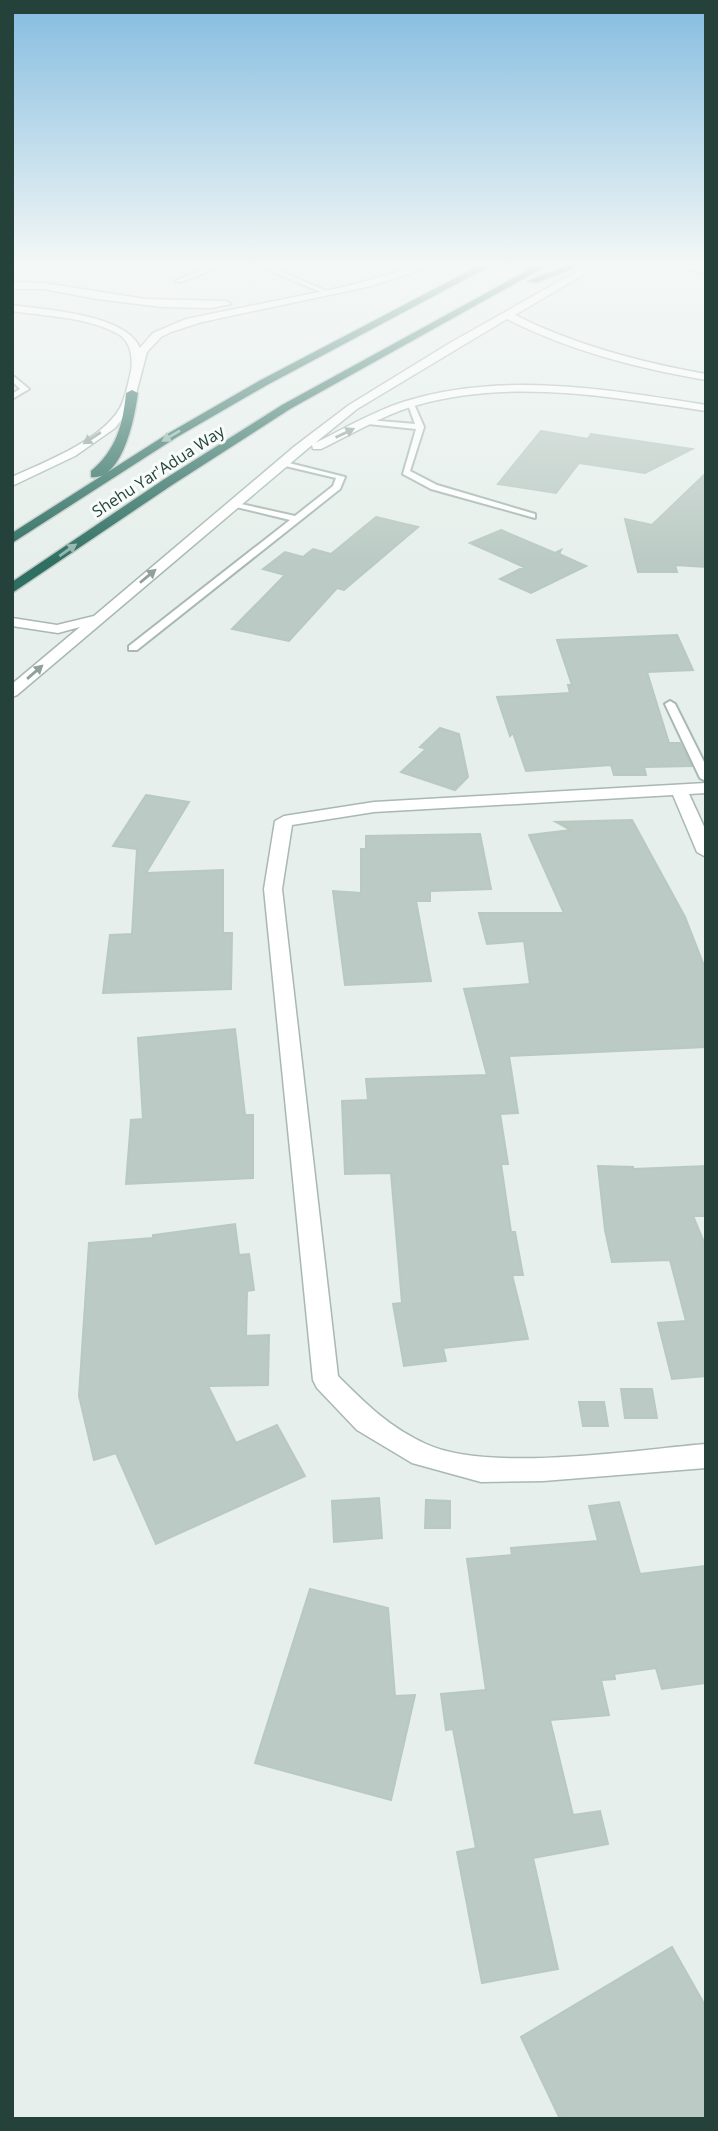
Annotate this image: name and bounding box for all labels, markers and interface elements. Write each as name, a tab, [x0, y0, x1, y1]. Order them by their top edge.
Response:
street label: Shehu Yar'Adua Way	[88, 419, 229, 522]
one-way arrow	[335, 427, 355, 438]
one-way arrow	[162, 430, 181, 443]
one-way arrow	[82, 431, 101, 444]
one-way arrow	[59, 543, 77, 557]
one-way arrow	[139, 569, 156, 584]
one-way arrow	[27, 665, 44, 680]

